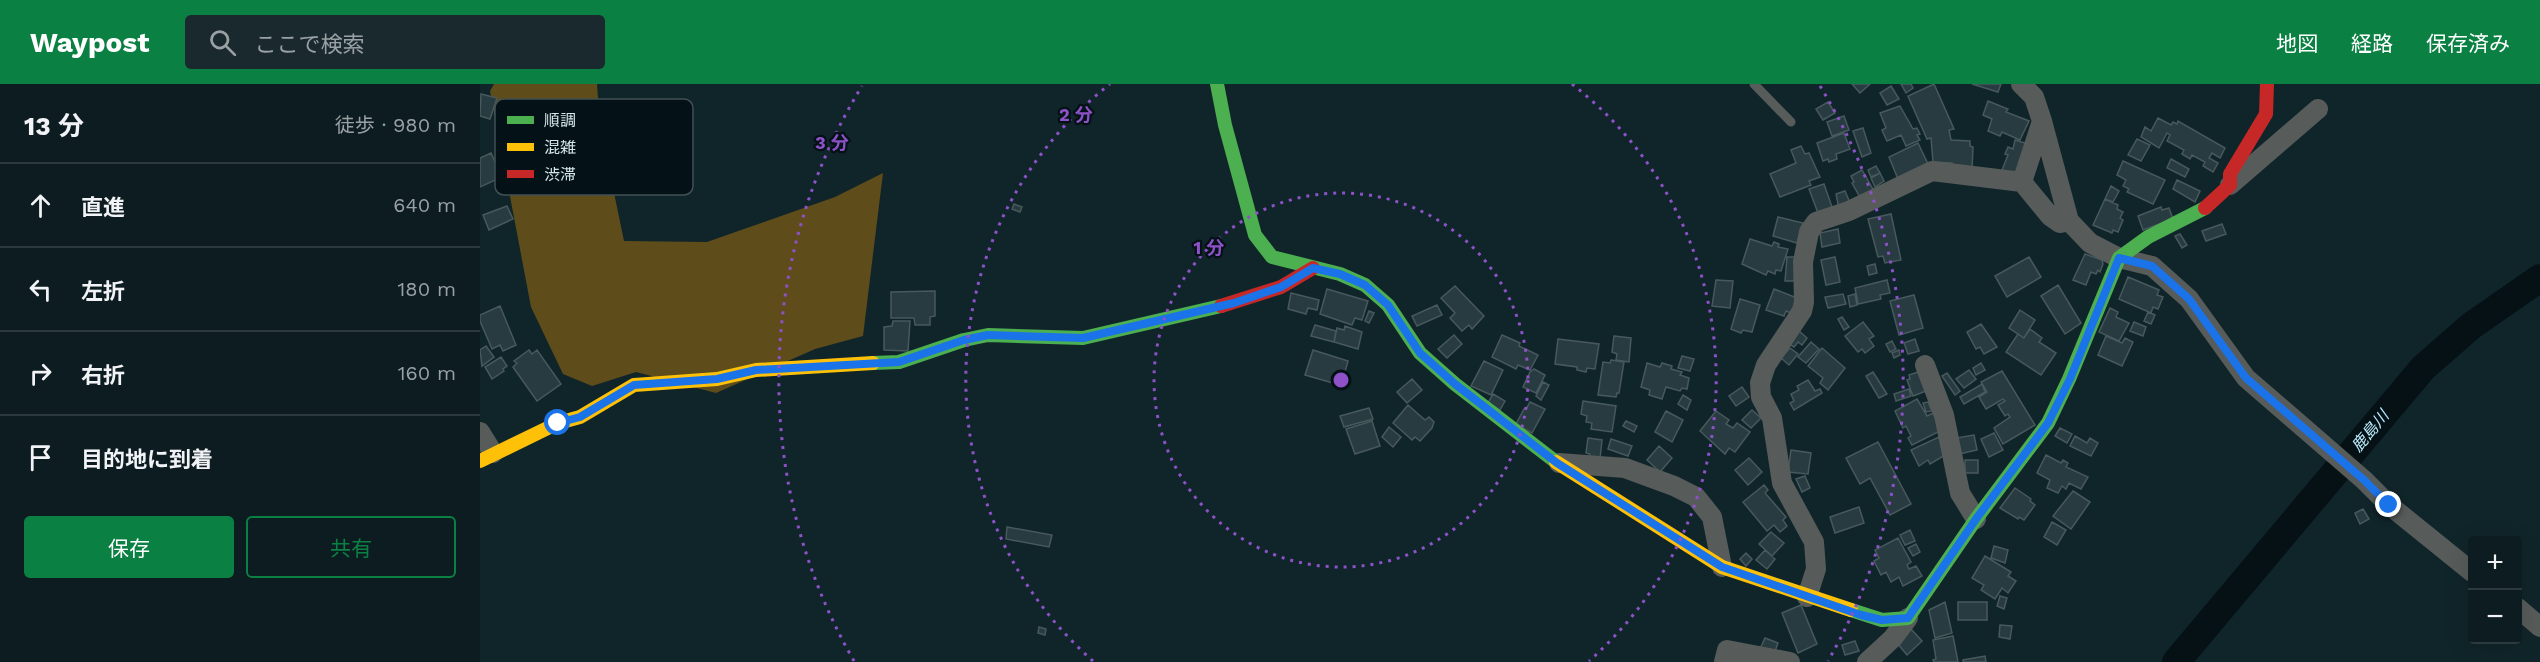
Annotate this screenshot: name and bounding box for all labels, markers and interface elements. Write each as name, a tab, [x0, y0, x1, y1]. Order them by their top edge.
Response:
search box	[185, 15, 605, 69]
text: Waypost	[30, 26, 149, 59]
icon: search	[206, 26, 239, 59]
text: 地図	[2276, 31, 2318, 56]
text: 経路	[2351, 31, 2393, 56]
text: 保存済み	[2426, 31, 2510, 56]
text: ここで検索	[254, 32, 364, 57]
legend	[495, 99, 693, 195]
text: 2 分	[1059, 104, 1093, 125]
text: 13 分	[24, 111, 84, 141]
text: 順調	[544, 111, 576, 130]
text: 徒歩 · 980 m	[335, 113, 456, 137]
text: 3 分	[815, 132, 849, 153]
text: 混雑	[544, 138, 576, 157]
text: 渋滞	[544, 165, 576, 184]
icon: ahead	[24, 189, 57, 222]
text: 640 m	[393, 193, 456, 217]
text: 直進	[81, 195, 125, 220]
text: 1 分	[1194, 237, 1224, 258]
icon: left	[24, 273, 57, 306]
text: 180 m	[398, 277, 456, 301]
text: 左折	[81, 279, 125, 304]
icon: right	[24, 357, 57, 390]
text: 160 m	[398, 361, 456, 385]
text: 右折	[81, 363, 125, 388]
centre of rings	[1331, 370, 1351, 390]
water label: 鹿島川	[2347, 405, 2394, 455]
route start	[544, 409, 570, 435]
icon: arrive	[24, 441, 57, 474]
text: 目的地に到着	[81, 447, 213, 472]
route end	[2375, 491, 2401, 517]
button: 保存	[24, 516, 234, 578]
button: 共有	[246, 516, 456, 578]
map controls	[2468, 536, 2522, 644]
button: +	[2468, 536, 2522, 590]
button: −	[2468, 590, 2522, 644]

